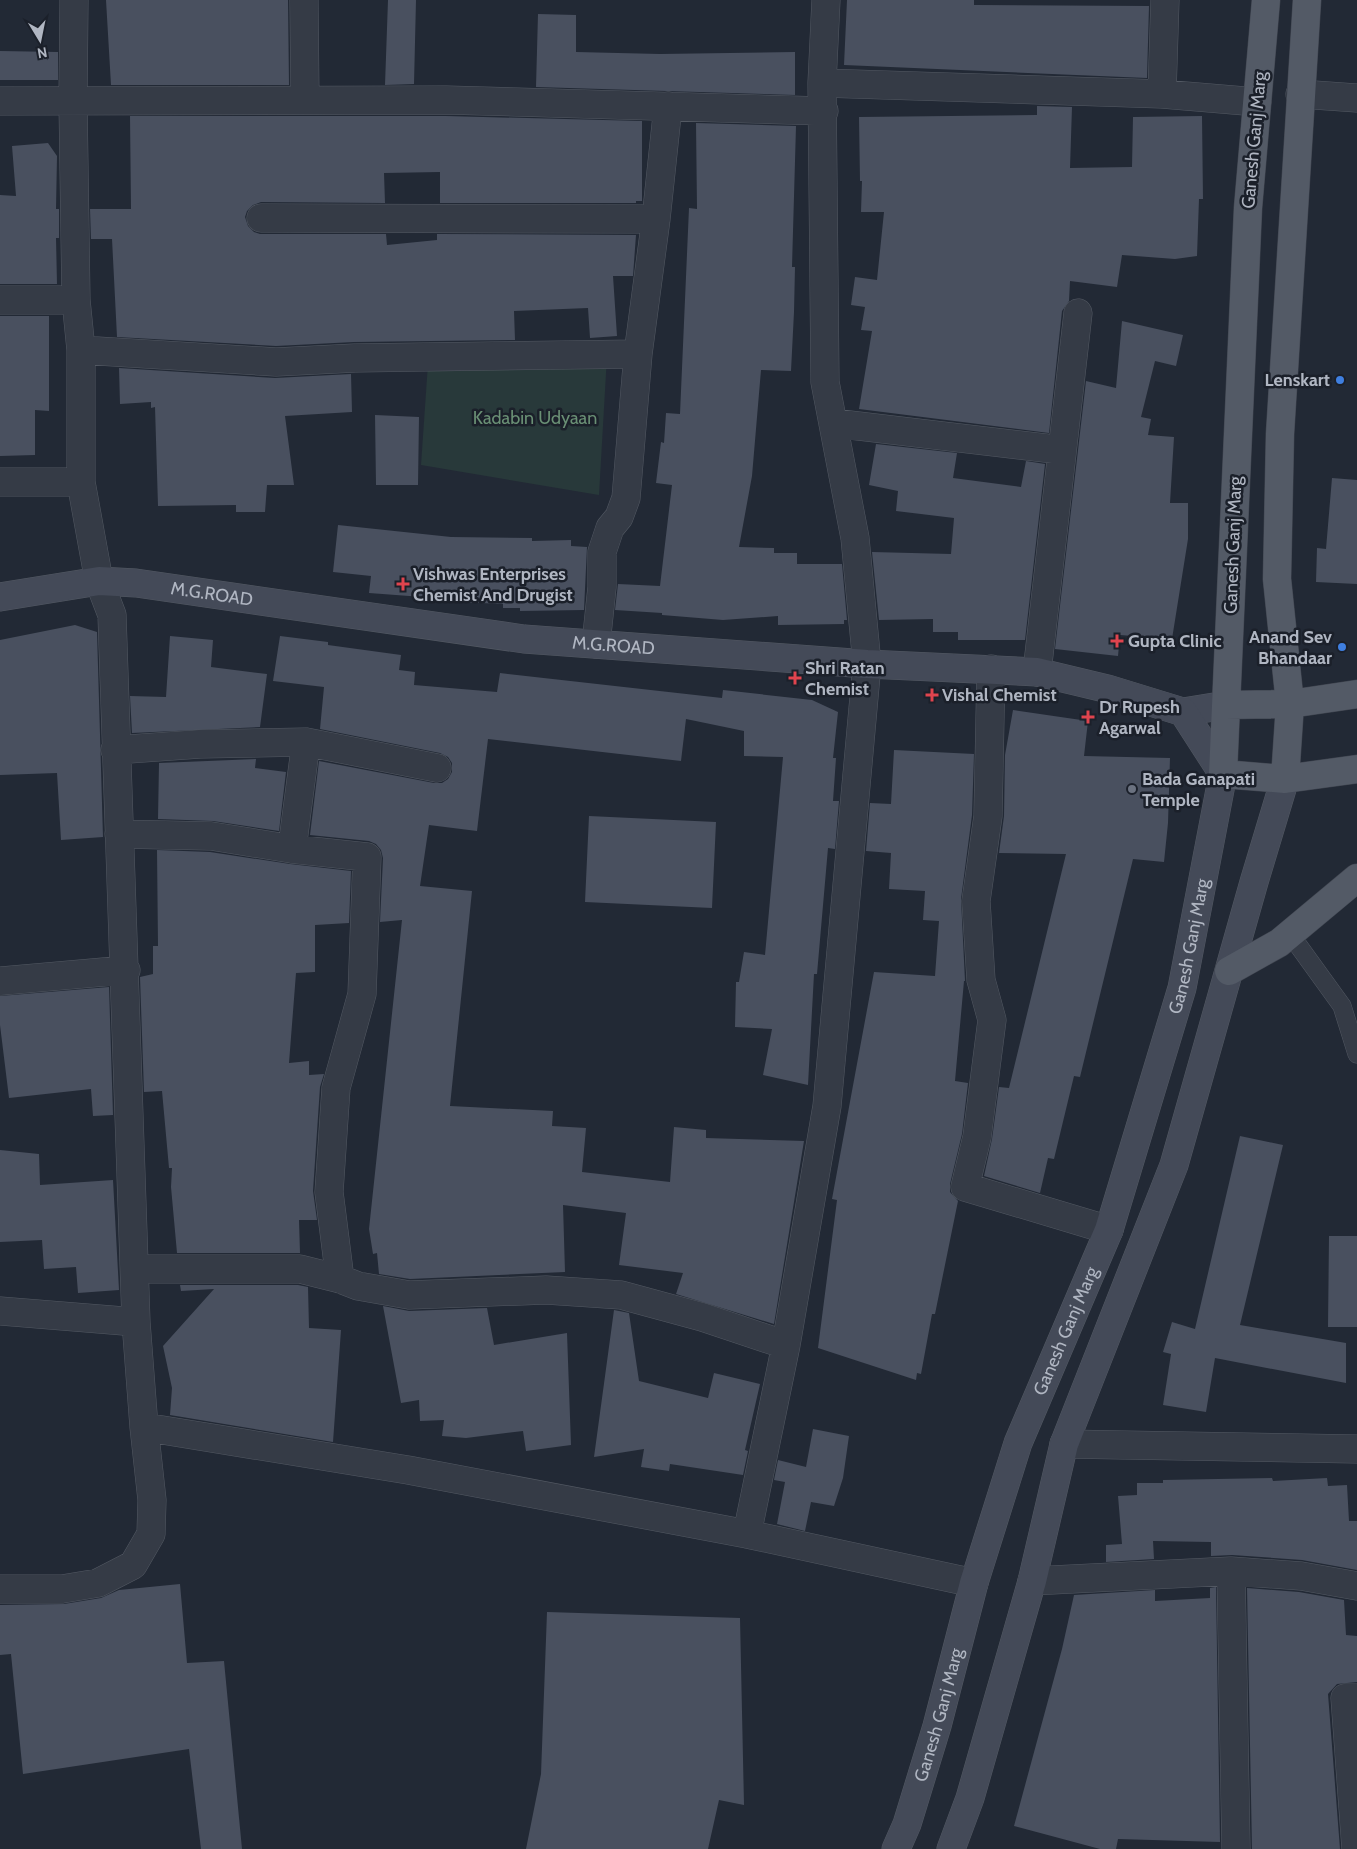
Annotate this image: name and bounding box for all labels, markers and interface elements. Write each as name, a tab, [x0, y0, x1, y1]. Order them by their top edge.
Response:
north arrow	[15, 15, 65, 65]
text: N	[36, 43, 49, 63]
street label: Ganesh Ganj Marg	[1237, 69, 1271, 210]
place label: Lenskart	[1265, 369, 1330, 391]
marker: Lenskart	[1334, 374, 1346, 386]
park label: Kadabin Udyaan	[473, 407, 597, 429]
street label: Ganesh Ganj Marg	[1220, 475, 1246, 614]
place label: Vishwas Enterprises Chemist And Drugist	[413, 563, 573, 606]
street label: M.G.ROAD	[169, 577, 254, 611]
marker: Vishwas Enterprises Chemist And Drugist	[397, 578, 409, 590]
place label: Anand Sev Bhandaar	[1249, 626, 1332, 669]
place label: Gupta Clinic	[1128, 630, 1222, 652]
street label: M.G.ROAD	[571, 632, 655, 659]
marker: Gupta Clinic	[1110, 634, 1124, 648]
marker: Anand Sev Bhandaar	[1336, 641, 1348, 653]
place label: Shri Ratan Chemist	[805, 657, 885, 700]
marker: Shri Ratan Chemist	[789, 672, 801, 684]
place label: Vishal Chemist	[942, 684, 1057, 706]
marker: Vishal Chemist	[926, 689, 938, 701]
place label: Dr Rupesh Agarwal	[1099, 696, 1180, 739]
marker: Dr Rupesh Agarwal	[1081, 710, 1095, 724]
place label: Bada Ganapati Temple	[1142, 768, 1255, 811]
marker: Bada Ganapati Temple	[1126, 783, 1138, 795]
street label: Ganesh Ganj Marg	[1164, 876, 1214, 1017]
street label: Ganesh Ganj Marg	[1029, 1262, 1103, 1399]
street label: Ganesh Ganj Marg	[910, 1645, 968, 1784]

